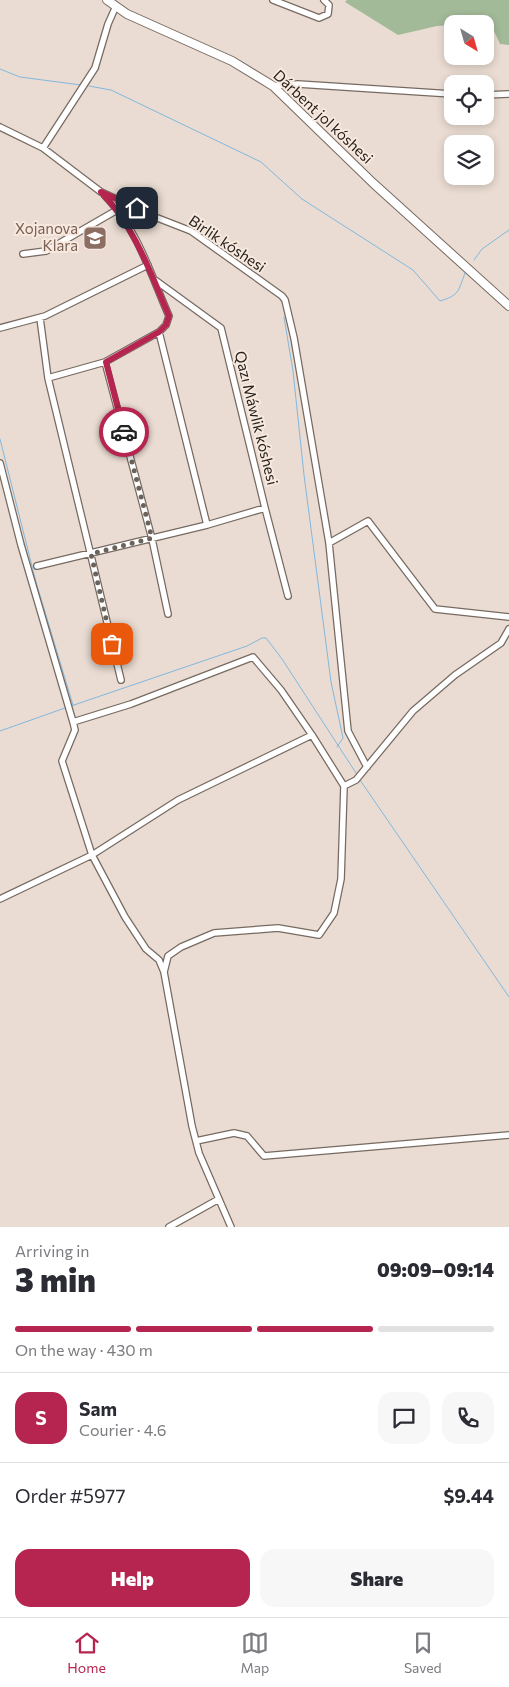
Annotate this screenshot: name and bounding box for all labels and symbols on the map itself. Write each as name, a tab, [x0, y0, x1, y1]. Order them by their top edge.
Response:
north arrow	[444, 15, 494, 65]
street label: Dárbent jol kóshesi	[270, 66, 377, 167]
pin	[116, 187, 158, 229]
street label: Birlik kóshesi	[186, 211, 269, 275]
place label: Xojanova Klara	[15, 219, 78, 254]
school or university icon: Xojanova Klara	[82, 225, 108, 251]
street label: Qazı Máwlik kóshesi	[232, 349, 282, 487]
courier	[99, 407, 149, 457]
pin	[91, 623, 133, 665]

